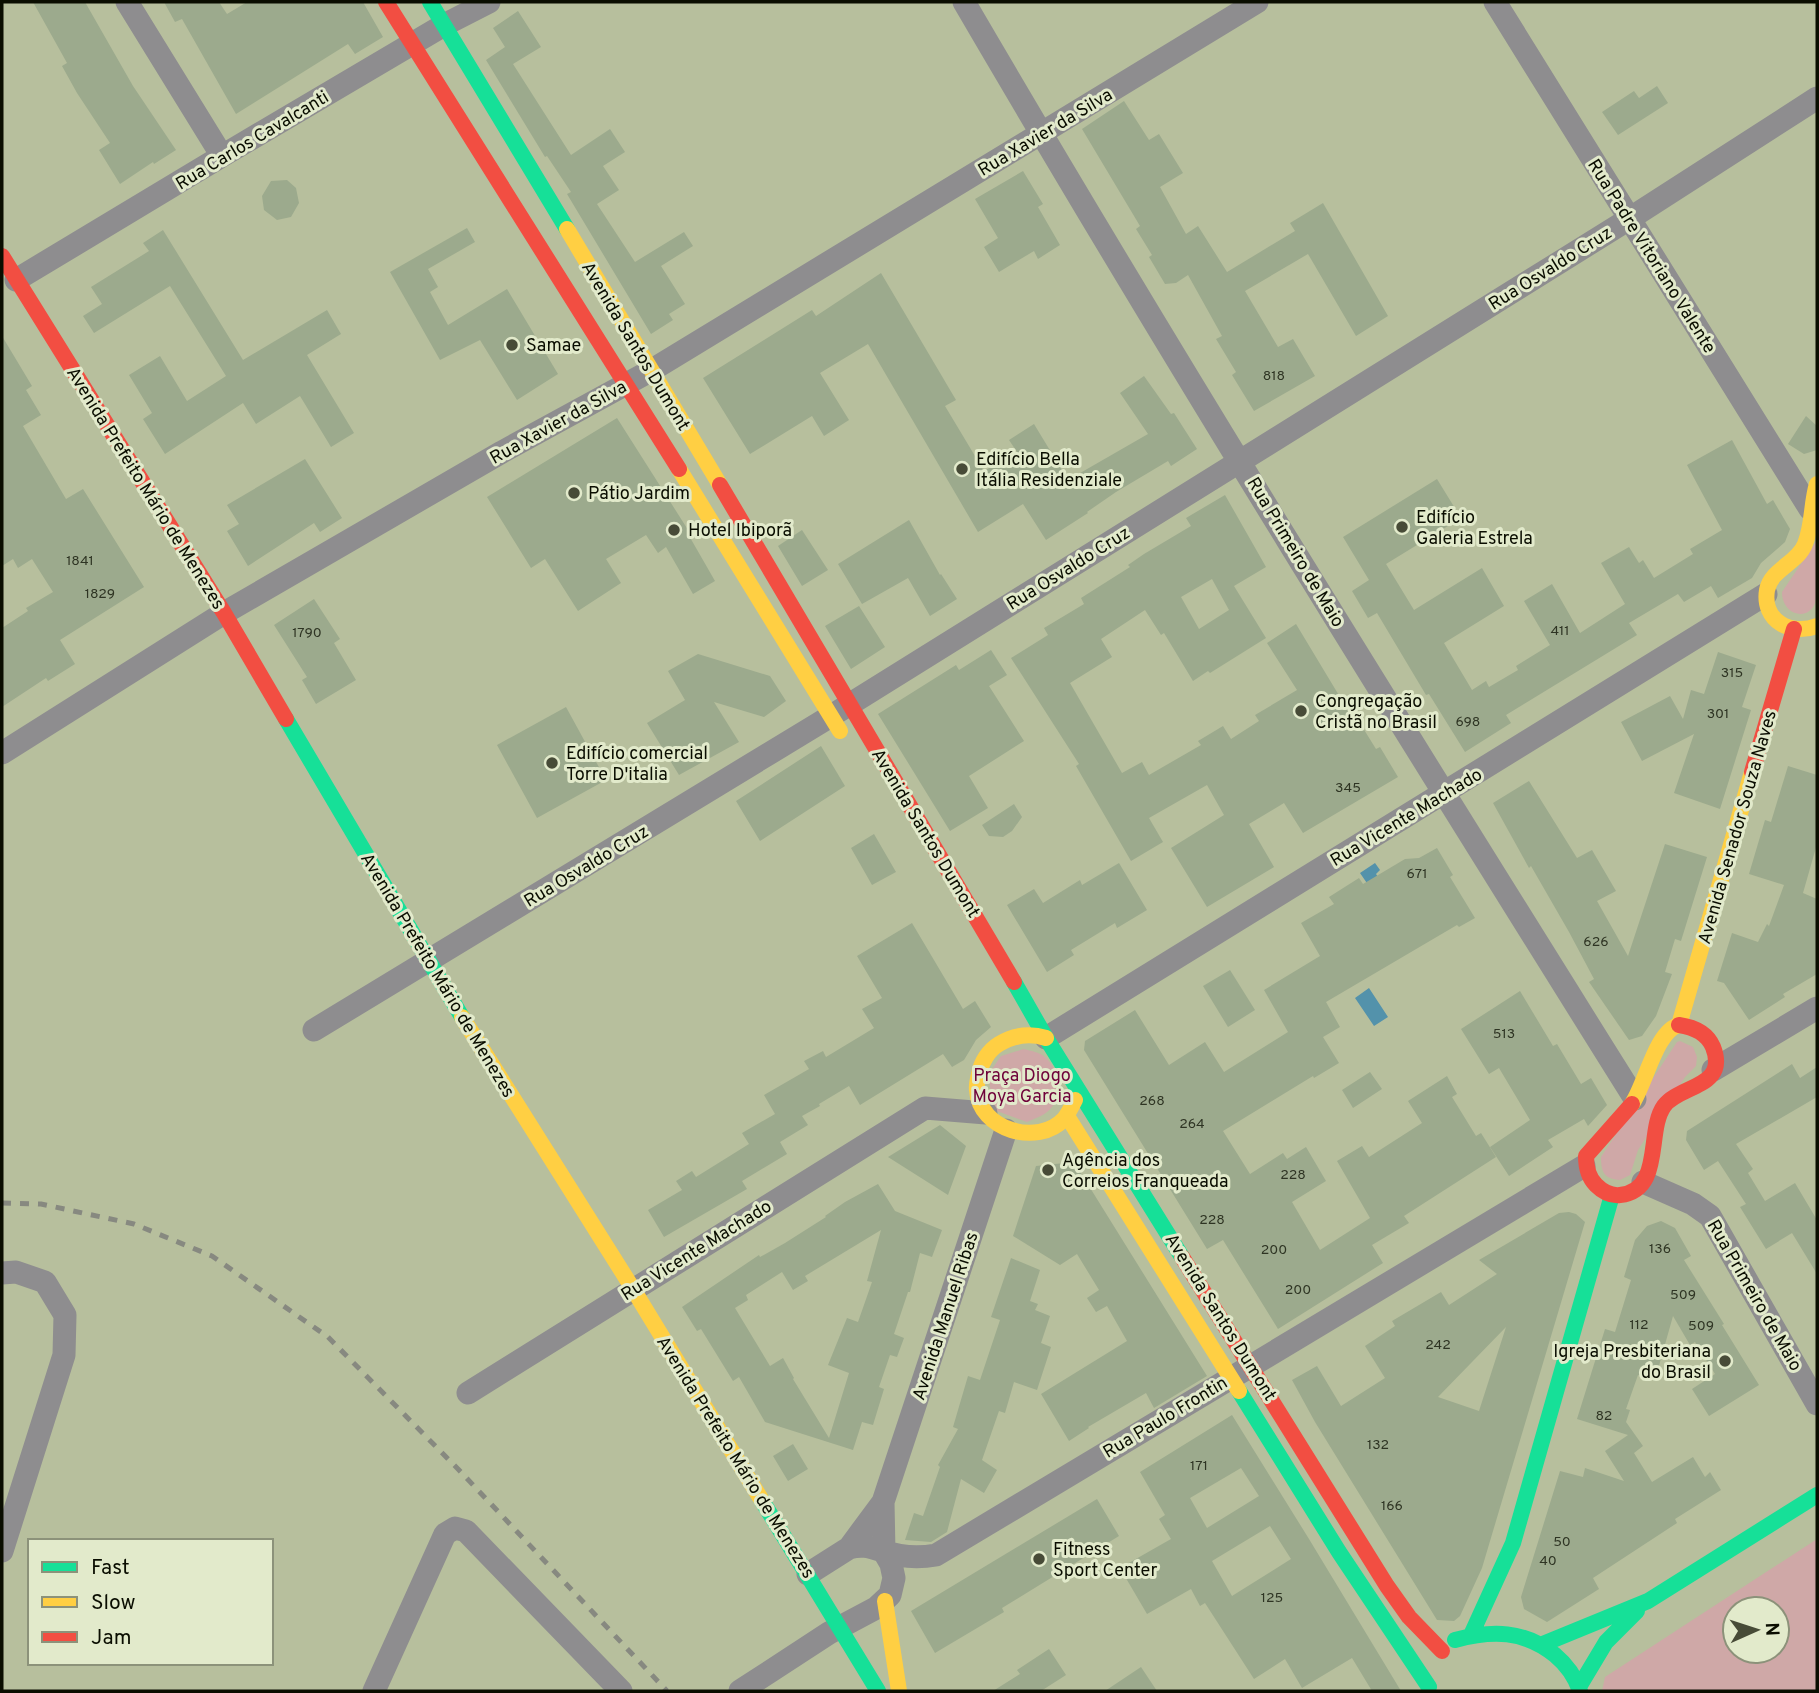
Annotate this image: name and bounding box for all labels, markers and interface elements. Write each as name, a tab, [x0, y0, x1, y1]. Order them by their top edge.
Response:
street label: Rua Xavier da Silva	[974, 84, 1117, 183]
street label: Rua Carlos Cavalcanti	[172, 86, 334, 196]
street label: Rua Padre Vitoriano Valente	[1581, 155, 1720, 358]
street label: Rua Osvaldo Cruz	[1485, 222, 1617, 317]
street label: Avenida Santos Dumont	[575, 258, 694, 435]
place label: Samae	[526, 335, 581, 358]
marker: Samae	[504, 337, 520, 353]
street label: Avenida Prefeito Mário de Menezes	[60, 363, 229, 614]
house number: 818	[1263, 368, 1285, 385]
street label: Rua Xavier da Silva	[486, 376, 631, 470]
place label: Edifício Bella Itália Residenziale	[976, 449, 1122, 493]
marker: Edifício Bella Itália Residenziale	[954, 461, 970, 477]
street label: Rua Primeiro de Maio	[1241, 474, 1349, 632]
place label: Pátio Jardim	[588, 483, 690, 506]
marker: Pátio Jardim	[566, 485, 582, 501]
place label: Edifício Galeria Estrela	[1416, 507, 1533, 551]
marker: Edifício Galeria Estrela	[1394, 519, 1410, 535]
place label: Hotel Ibiporã	[688, 520, 792, 543]
marker: Hotel Ibiporã	[666, 522, 682, 538]
street label: Rua Osvaldo Cruz	[1003, 522, 1135, 617]
house number: 1841	[66, 553, 94, 570]
house number: 1829	[85, 586, 115, 603]
house number: 411	[1550, 623, 1570, 640]
house number: 1790	[292, 625, 322, 642]
house number: 315	[1721, 665, 1743, 682]
place label: Congregação Cristã no Brasil	[1315, 691, 1437, 735]
marker: Congregação Cristã no Brasil	[1293, 703, 1309, 719]
house number: 301	[1707, 706, 1729, 723]
street label: Avenida Senador Souza Naves	[1694, 708, 1783, 947]
house number: 698	[1456, 714, 1480, 731]
place label: Edifício comercial Torre D'italia	[566, 743, 708, 787]
street label: Avenida Santos Dumont	[865, 745, 984, 922]
marker: Edifício comercial Torre D'italia	[544, 755, 560, 771]
street label: Rua Vicente Machado	[1327, 764, 1487, 873]
house number: 345	[1335, 780, 1361, 797]
street label: Rua Osvaldo Cruz	[520, 821, 653, 914]
street label: Avenida Prefeito Mário de Menezes	[354, 849, 519, 1102]
house number: 671	[1407, 866, 1427, 883]
house number: 626	[1583, 934, 1609, 951]
house number: 513	[1493, 1026, 1515, 1043]
park label: Praça Diogo Moya Garcia	[972, 1065, 1072, 1109]
house number: 268	[1139, 1093, 1165, 1110]
house number: 264	[1179, 1116, 1205, 1133]
place label: Agência dos Correios Franqueada	[1062, 1150, 1229, 1194]
marker: Agência dos Correios Franqueada	[1040, 1162, 1056, 1178]
house number: 228	[1280, 1167, 1306, 1184]
street label: Rua Vicente Machado	[617, 1196, 776, 1307]
house number: 228	[1199, 1212, 1225, 1229]
street label: Rua Primeiro de Maio	[1701, 1216, 1806, 1376]
street label: Avenida Manuel Ribas	[908, 1229, 985, 1404]
street label: Avenida Santos Dumont	[1159, 1230, 1281, 1406]
house number: 136	[1649, 1241, 1671, 1258]
house number: 200	[1261, 1242, 1287, 1259]
house number: 200	[1285, 1282, 1311, 1299]
house number: 509	[1670, 1287, 1696, 1304]
house number: 112	[1629, 1317, 1649, 1334]
house number: 509	[1688, 1318, 1714, 1335]
street label: Avenida Prefeito Mário de Menezes	[650, 1332, 819, 1583]
house number: 242	[1425, 1337, 1451, 1354]
place label: Igreja Presbiteriana do Brasil	[1553, 1341, 1711, 1385]
marker: Igreja Presbiteriana do Brasil	[1717, 1353, 1733, 1369]
street label: Rua Paulo Frontin	[1099, 1372, 1232, 1465]
house number: 82	[1596, 1408, 1612, 1425]
house number: 132	[1367, 1437, 1389, 1454]
house number: 171	[1190, 1458, 1208, 1475]
house number: 166	[1381, 1498, 1403, 1515]
house number: 50	[1553, 1534, 1571, 1551]
legend	[28, 1539, 273, 1665]
place label: Fitness Sport Center	[1053, 1539, 1157, 1583]
marker: Fitness Sport Center	[1031, 1551, 1047, 1567]
house number: 40	[1539, 1553, 1557, 1570]
text: Fast	[91, 1555, 130, 1582]
text: Slow	[91, 1590, 136, 1617]
house number: 125	[1261, 1590, 1283, 1607]
north arrow	[1721, 1595, 1791, 1665]
text: N	[1759, 1622, 1783, 1637]
text: Jam	[91, 1625, 132, 1652]

